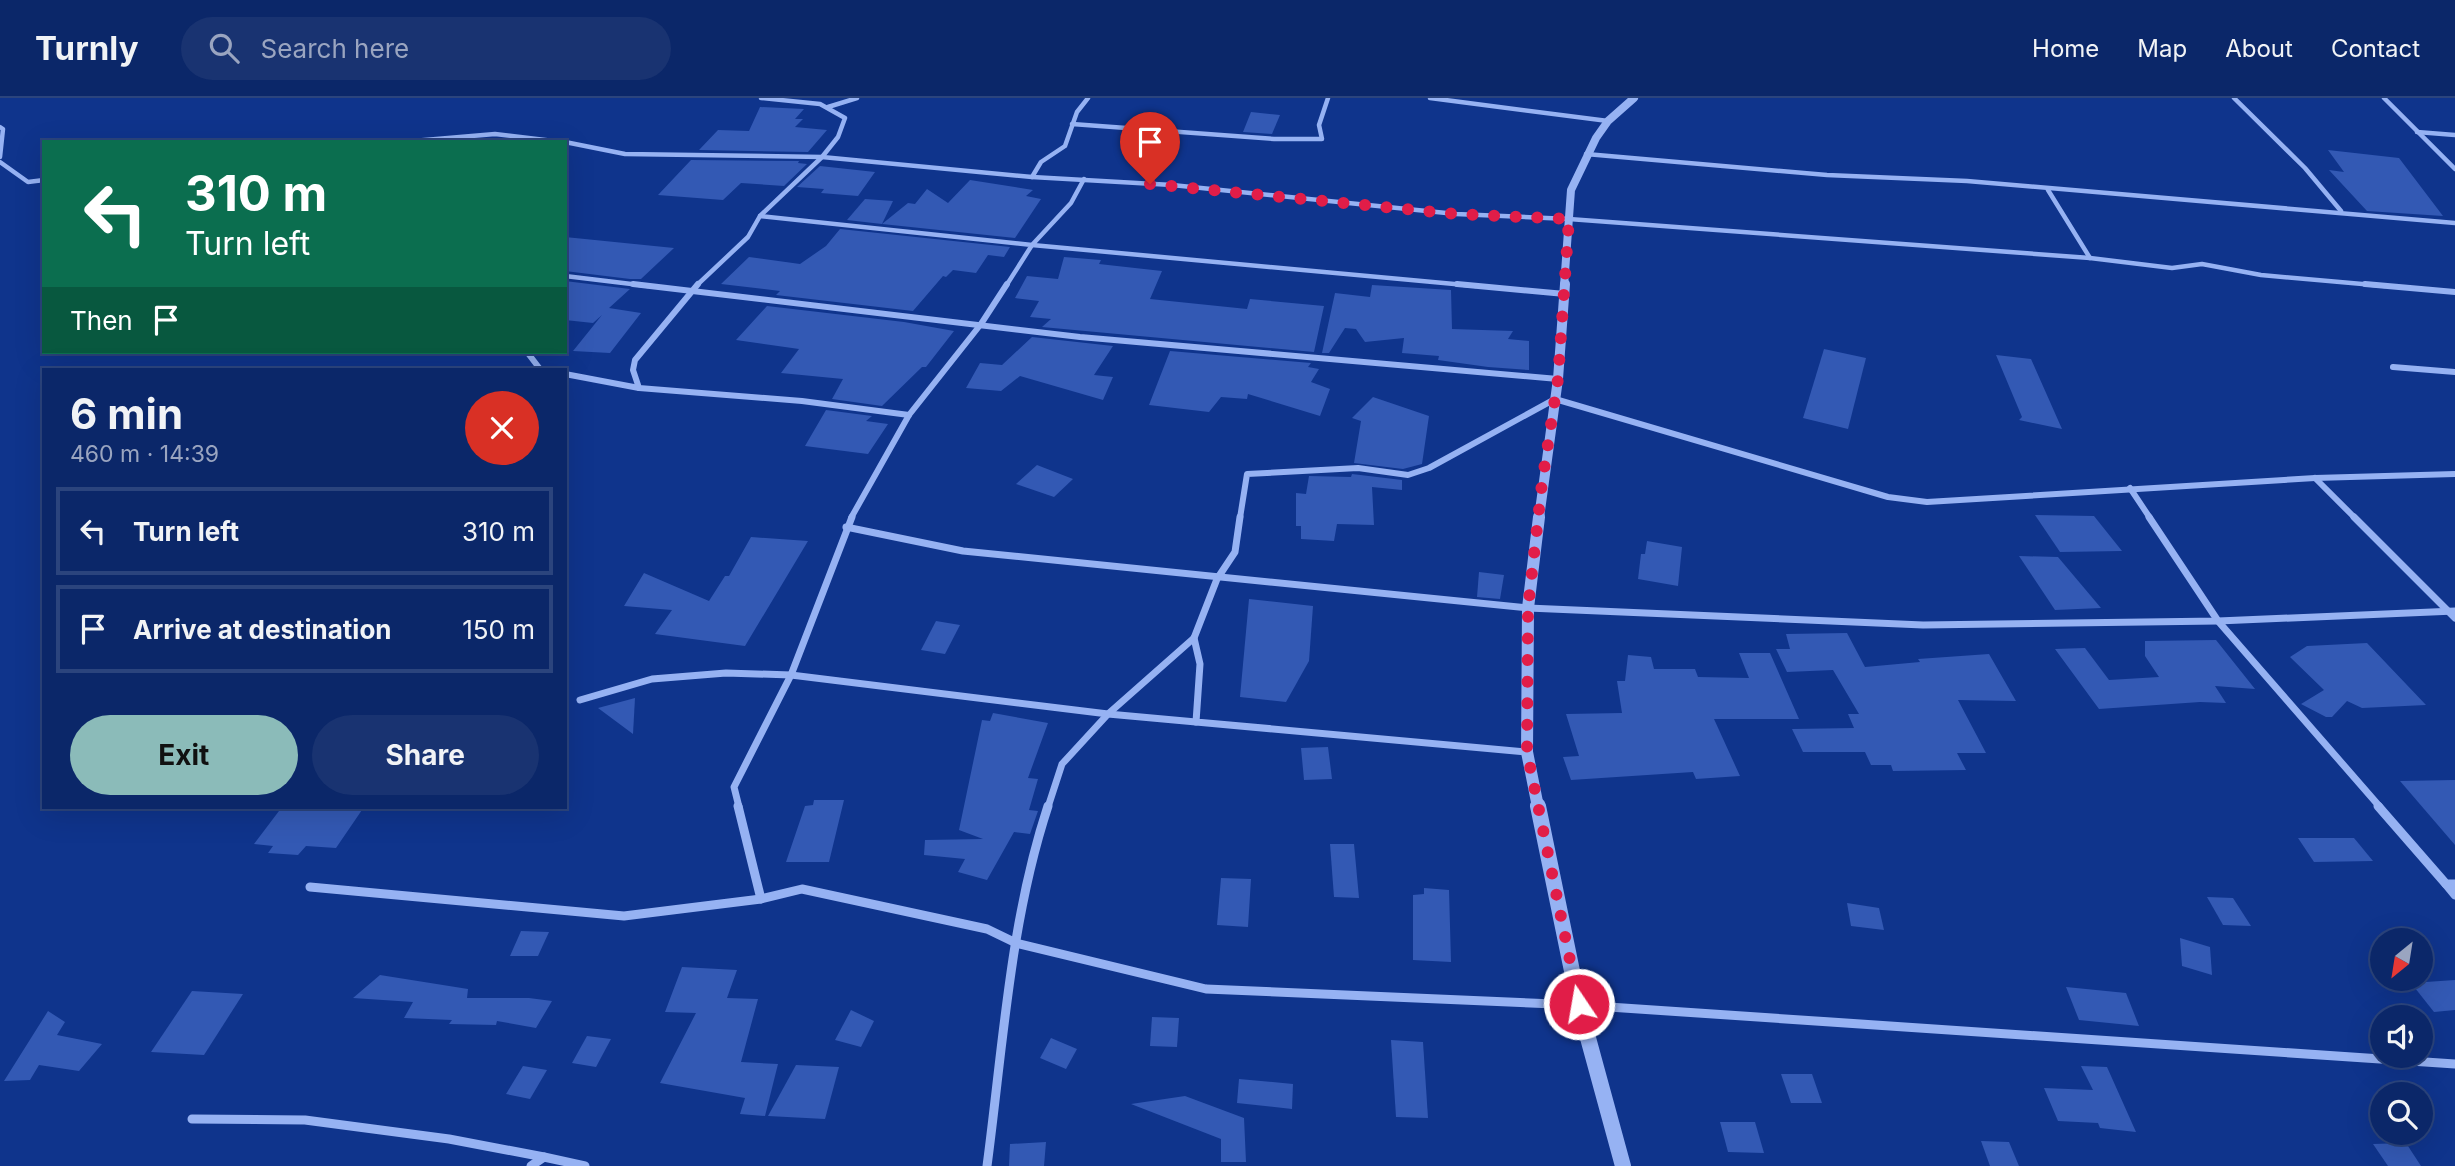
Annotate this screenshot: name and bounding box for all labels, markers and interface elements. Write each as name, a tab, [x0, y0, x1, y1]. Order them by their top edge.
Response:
search box	[181, 17, 671, 80]
text: Turnly	[35, 28, 139, 68]
icon: search	[205, 29, 243, 67]
text: Search here	[261, 33, 409, 64]
text: Home	[2032, 34, 2099, 63]
text: Map	[2137, 34, 2187, 63]
text: About	[2225, 34, 2293, 63]
text: Contact	[2331, 34, 2420, 63]
pin	[1120, 112, 1180, 184]
icon: arrive	[1131, 123, 1169, 161]
text: 310 m	[185, 164, 327, 223]
icon: left	[70, 168, 161, 259]
text: Turn left	[185, 224, 310, 263]
icon: arrive	[147, 301, 185, 339]
text: Then	[70, 305, 133, 336]
text: 6 min	[70, 388, 183, 439]
button: close	[465, 391, 539, 465]
text: 460 m · 14:39	[70, 440, 219, 468]
icon: left	[74, 512, 112, 550]
text: Turn left	[133, 516, 239, 547]
text: 310 m	[462, 516, 535, 547]
icon: arrive	[74, 610, 112, 648]
text: Arrive at destination	[133, 614, 392, 645]
text: 150 m	[462, 614, 535, 645]
button: Exit	[70, 715, 298, 795]
button: Share	[312, 715, 539, 795]
north arrow	[2370, 928, 2432, 990]
map controls	[2370, 928, 2433, 1145]
position arrow	[1542, 967, 1616, 1041]
button: sound	[2370, 1005, 2433, 1068]
button: search	[2370, 1082, 2433, 1145]

